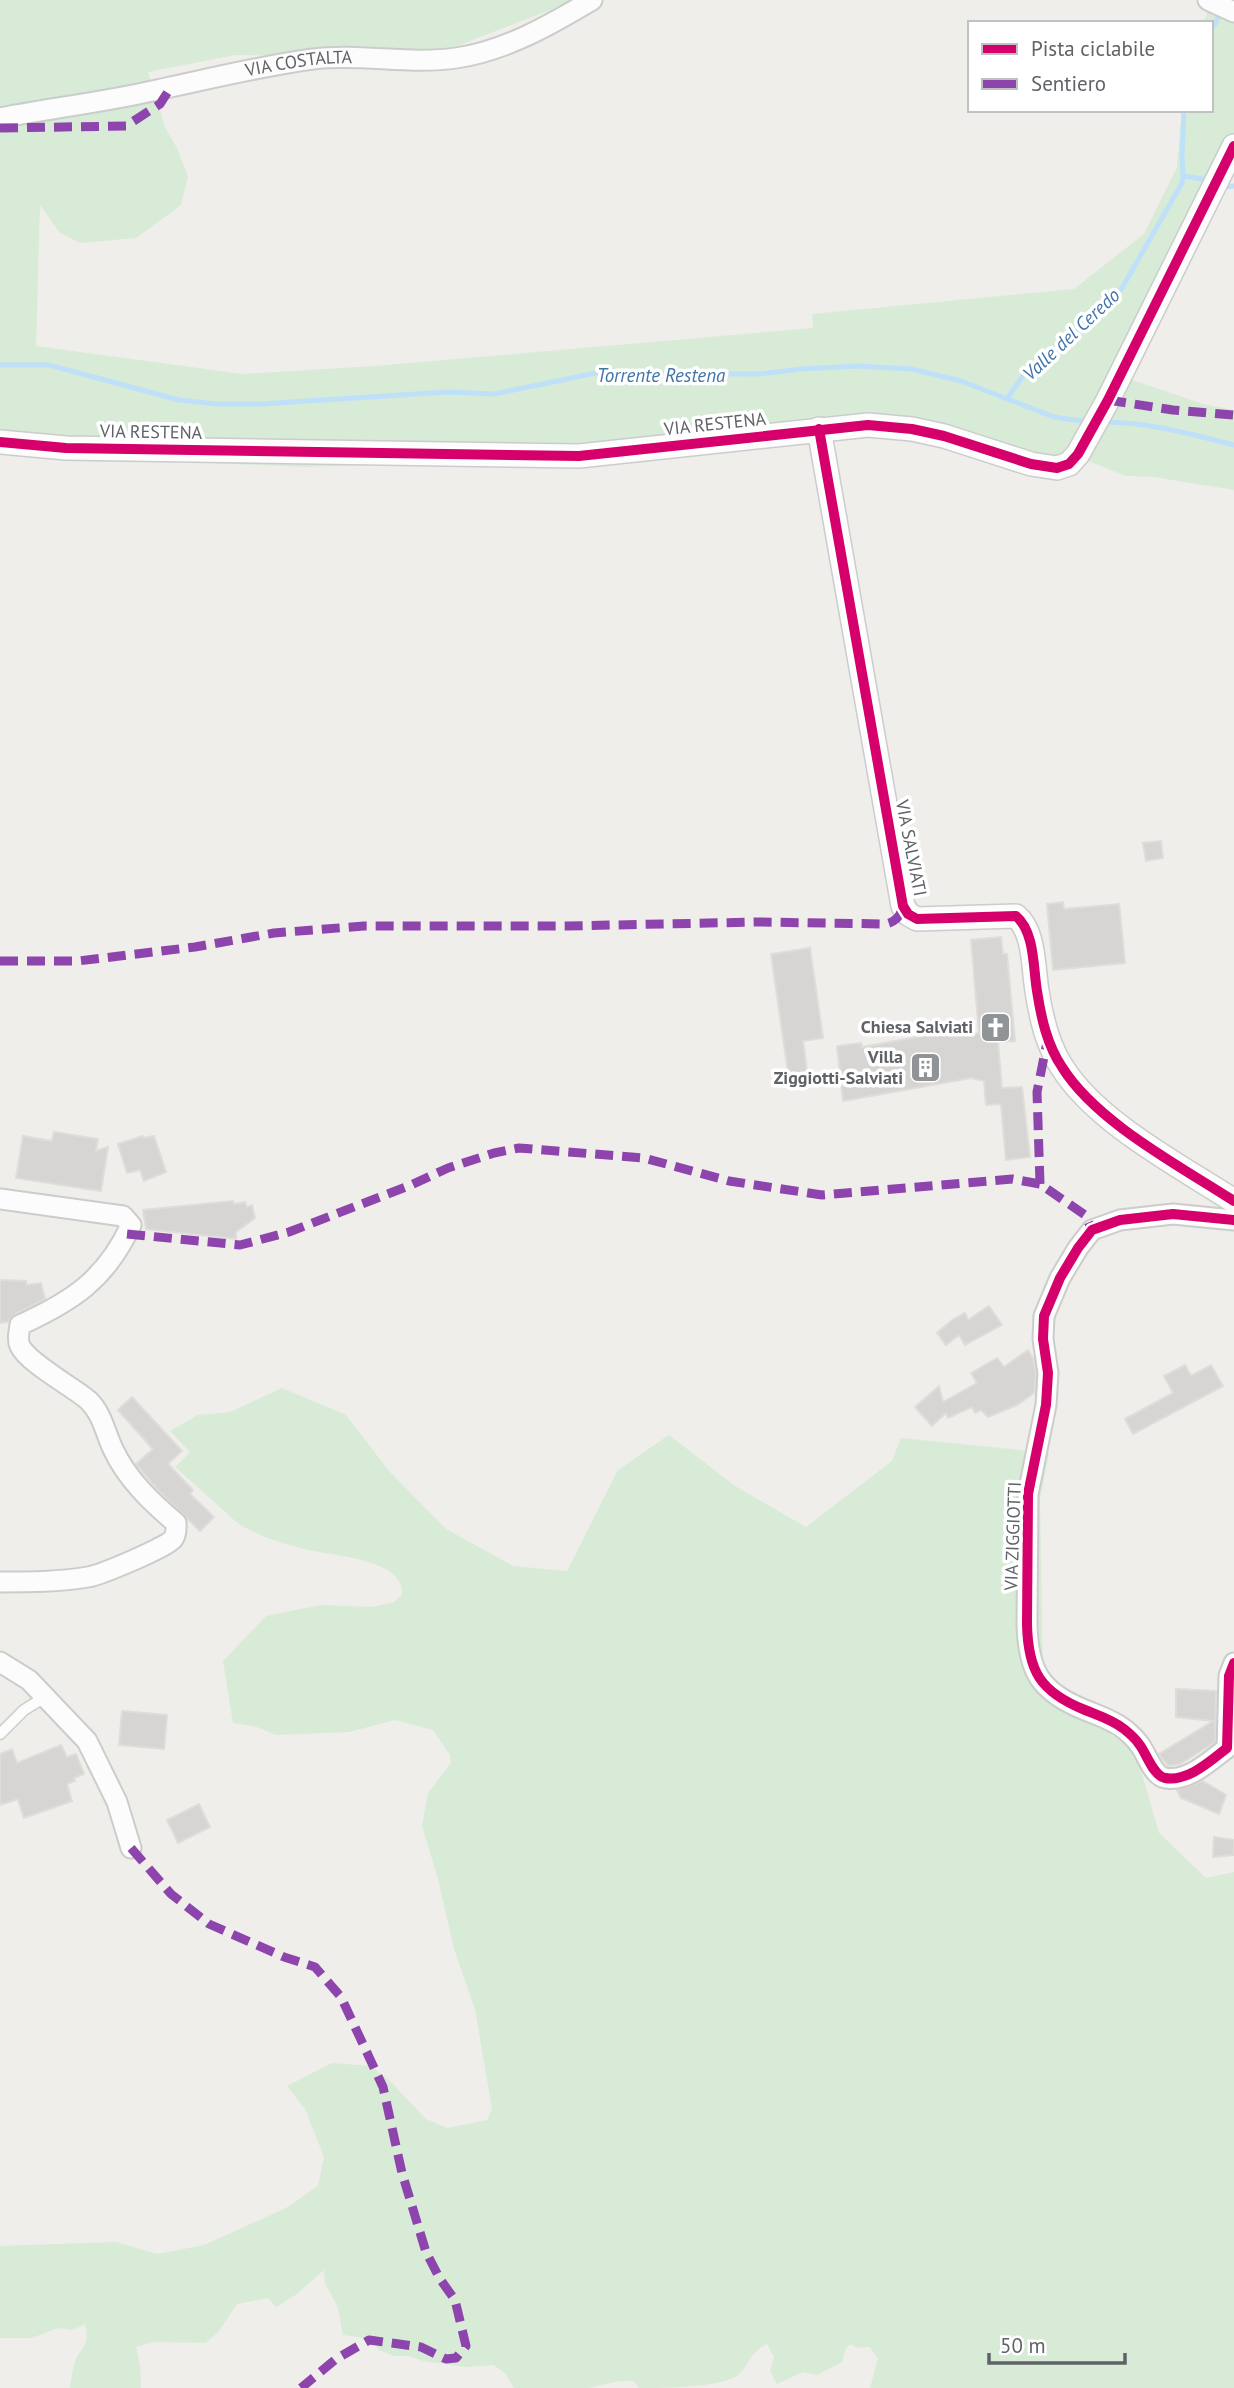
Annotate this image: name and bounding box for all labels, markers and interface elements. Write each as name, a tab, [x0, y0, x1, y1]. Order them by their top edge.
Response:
legend	[968, 21, 1213, 112]
text: Pista ciclabile	[1031, 35, 1155, 62]
street label: VIA COSTALTA	[242, 45, 353, 82]
text: Sentiero	[1031, 70, 1106, 97]
water label: Valle del Ceredo	[1017, 283, 1125, 385]
water label: Torrente Restena	[597, 363, 726, 387]
street label: VIA RESTENA	[662, 407, 767, 440]
street label: VIA RESTENA	[99, 419, 203, 444]
street label: VIA SALVIATI	[891, 797, 932, 898]
church icon: Chiesa Salviati	[979, 1010, 1013, 1044]
place label: Chiesa Salviati	[861, 1015, 973, 1038]
place label: Villa Ziggiotti-Salviati	[774, 1045, 903, 1089]
building icon: Villa Ziggiotti-Salviati	[909, 1050, 943, 1084]
street label: VIA ZIGGIOTTI	[999, 1481, 1026, 1592]
scale bar	[989, 2322, 1126, 2366]
text: 50 m	[1000, 2332, 1046, 2359]

